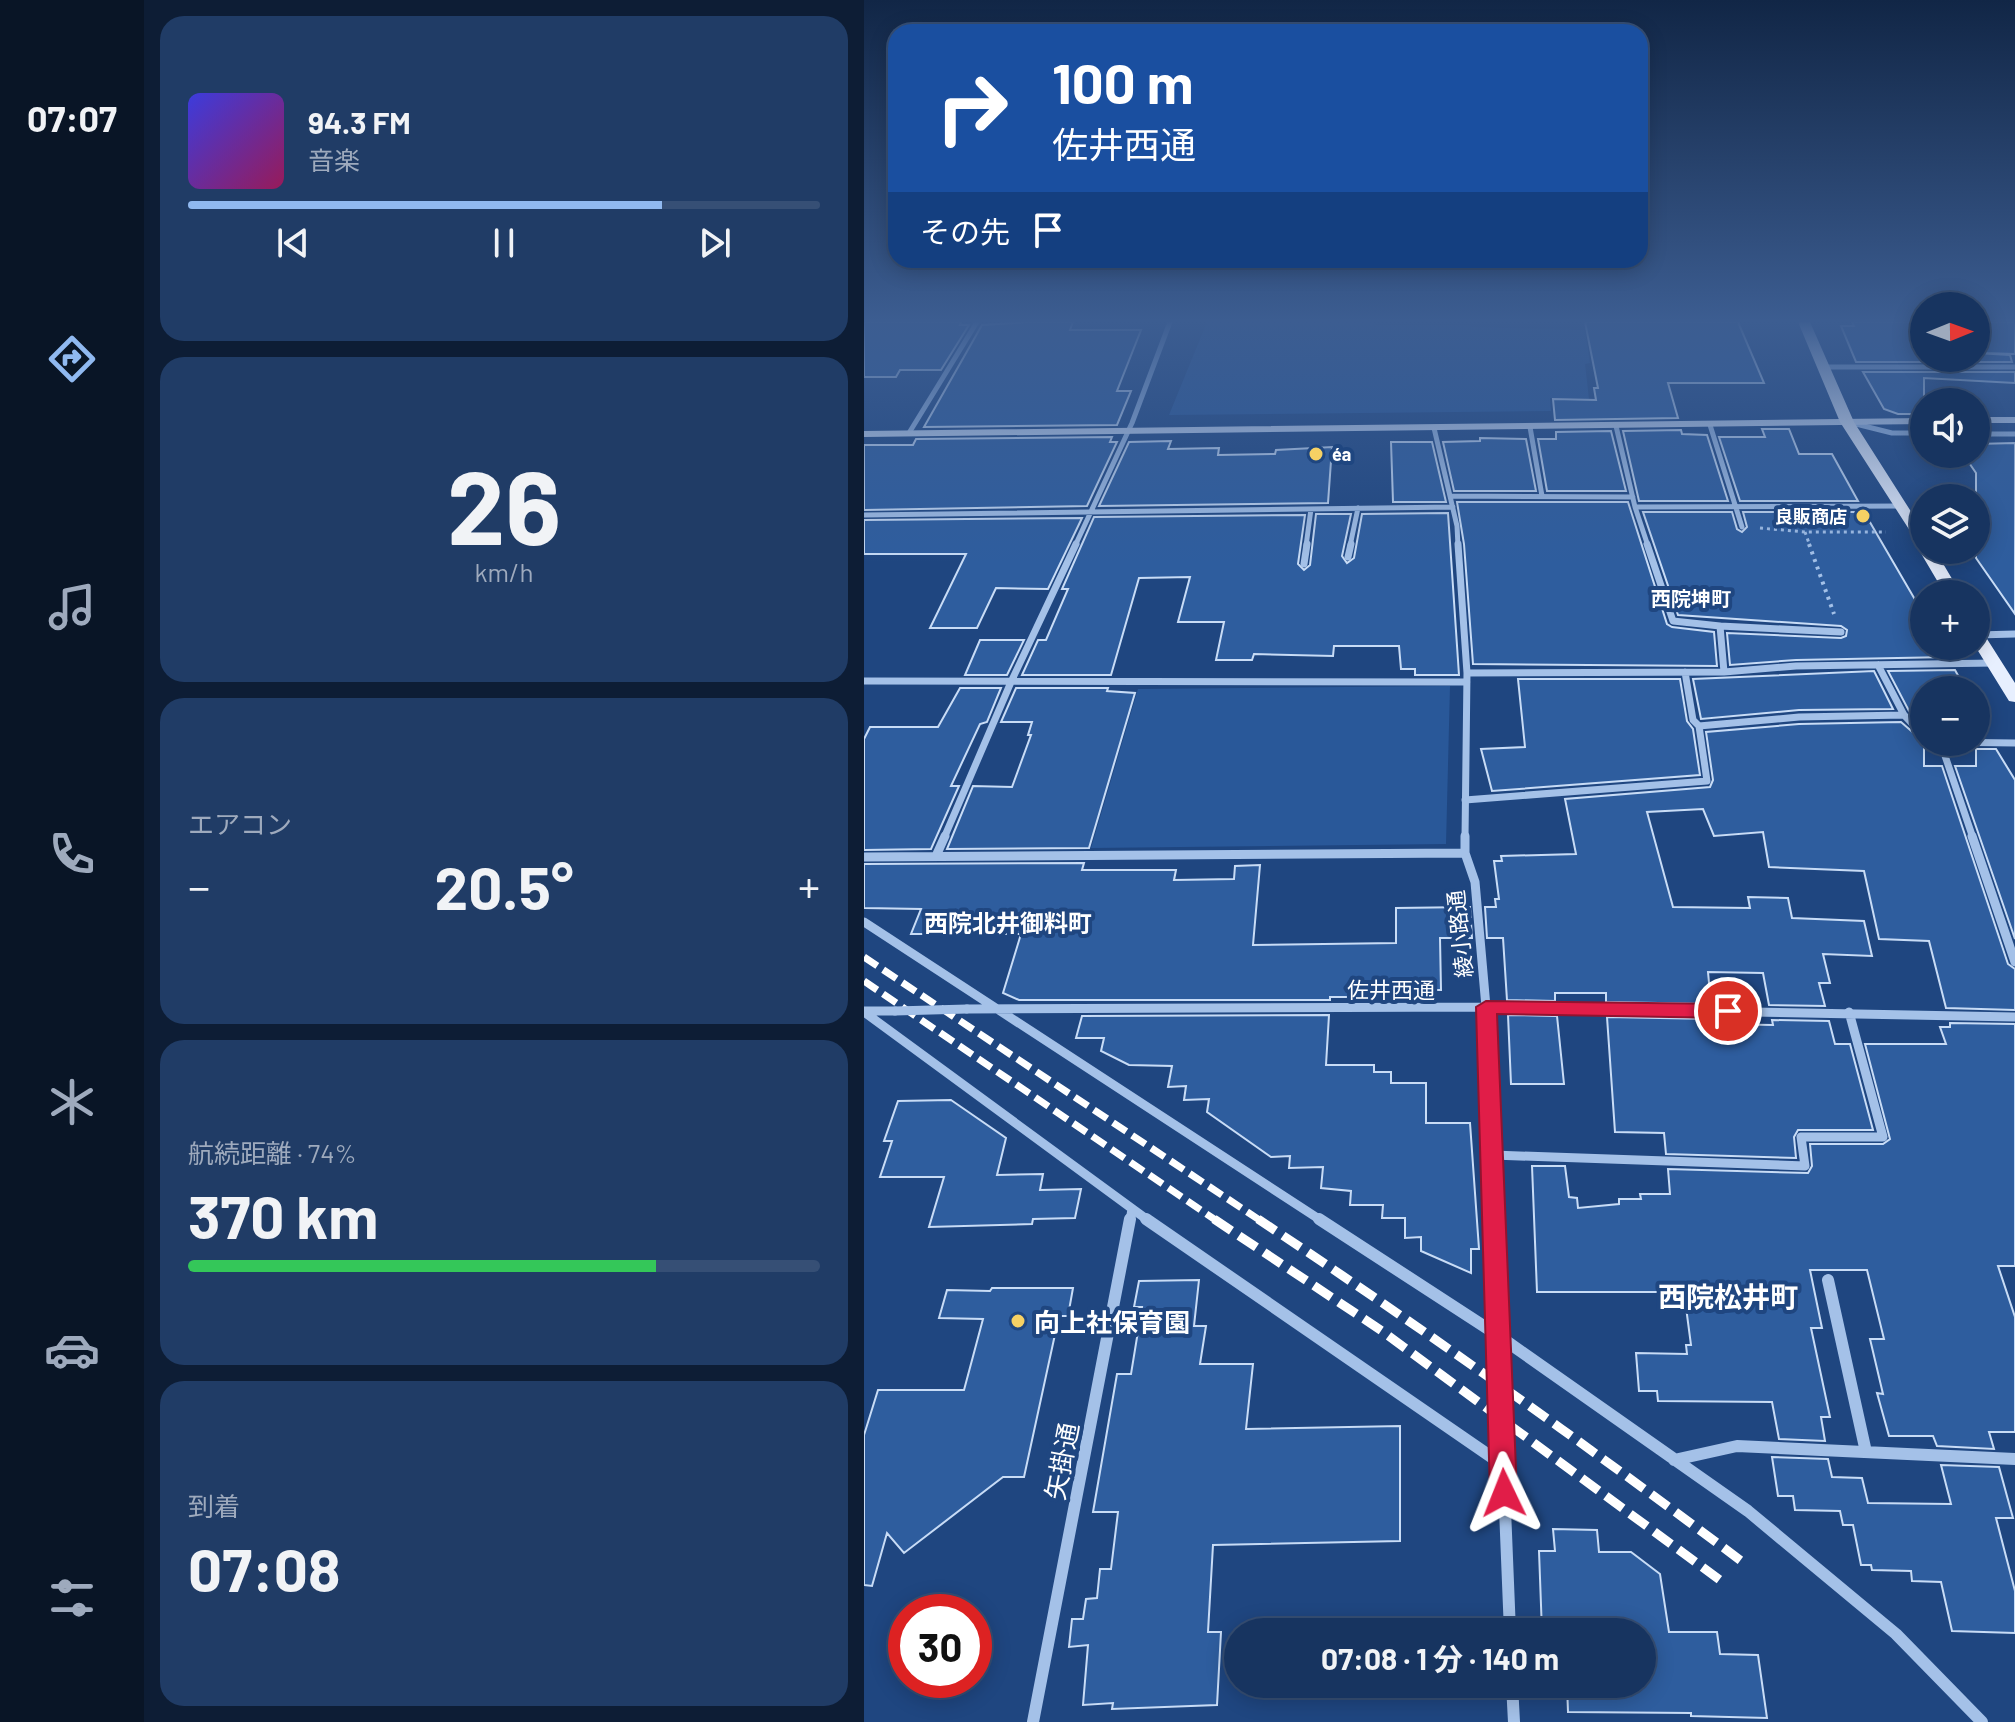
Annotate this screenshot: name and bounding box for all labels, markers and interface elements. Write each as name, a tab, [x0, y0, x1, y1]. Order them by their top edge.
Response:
text: 100 m	[1052, 48, 1194, 115]
icon: right	[920, 56, 1024, 160]
text: 07:07	[27, 96, 117, 139]
text: 94.3 FM	[308, 104, 411, 140]
text: 佐井西通	[1052, 122, 1196, 165]
text: 音楽	[308, 144, 360, 175]
icon: arrive	[1026, 208, 1070, 252]
text: その先	[920, 213, 1010, 249]
icon: previous	[271, 221, 315, 265]
icon: pause	[482, 221, 526, 265]
icon: next	[693, 221, 737, 265]
north arrow	[1910, 292, 1990, 372]
map controls	[1910, 292, 1990, 756]
icon: directions	[44, 331, 100, 387]
button: sound	[1910, 388, 1990, 468]
text: 26	[447, 441, 561, 566]
place label: éa	[1332, 443, 1351, 465]
marker: éa	[1307, 445, 1325, 463]
button: layers	[1910, 484, 1990, 564]
place label: 良販商店	[1775, 505, 1847, 527]
marker: 良販商店	[1854, 507, 1872, 525]
text: km/h	[475, 556, 533, 587]
icon: music	[44, 579, 100, 635]
button: +	[1910, 580, 1990, 660]
district label: 西院坤町	[1651, 586, 1731, 610]
button: −	[1910, 676, 1990, 756]
text: エアコン	[188, 808, 292, 839]
icon: phone	[44, 826, 100, 882]
text: 20.5°	[435, 850, 573, 922]
text: −	[188, 859, 210, 912]
text: +	[798, 859, 820, 912]
street label: 綾小路通	[1441, 889, 1477, 979]
district label: 西院北井御料町	[924, 908, 1092, 937]
street label: 佐井西通	[1347, 976, 1435, 1002]
pin	[1694, 977, 1762, 1045]
icon: arrive	[1706, 989, 1750, 1033]
icon: climate	[44, 1074, 100, 1130]
text: 航続距離 · 74%	[188, 1137, 357, 1168]
text: 370 km	[188, 1179, 378, 1251]
district label: 西院松井町	[1658, 1279, 1798, 1313]
place label: 向上社保育園	[1034, 1306, 1190, 1337]
marker: 向上社保育園	[1009, 1312, 1027, 1330]
icon: car	[44, 1322, 100, 1378]
street label: 矢掛通	[1038, 1420, 1084, 1502]
position arrow	[1462, 1451, 1546, 1535]
text: 到着	[188, 1490, 240, 1521]
text: 07:08	[188, 1532, 340, 1604]
icon: filters	[44, 1570, 100, 1626]
speed limit sign: 30	[888, 1594, 992, 1698]
text: 07:08 · 1 分 · 140 m	[1321, 1640, 1559, 1676]

